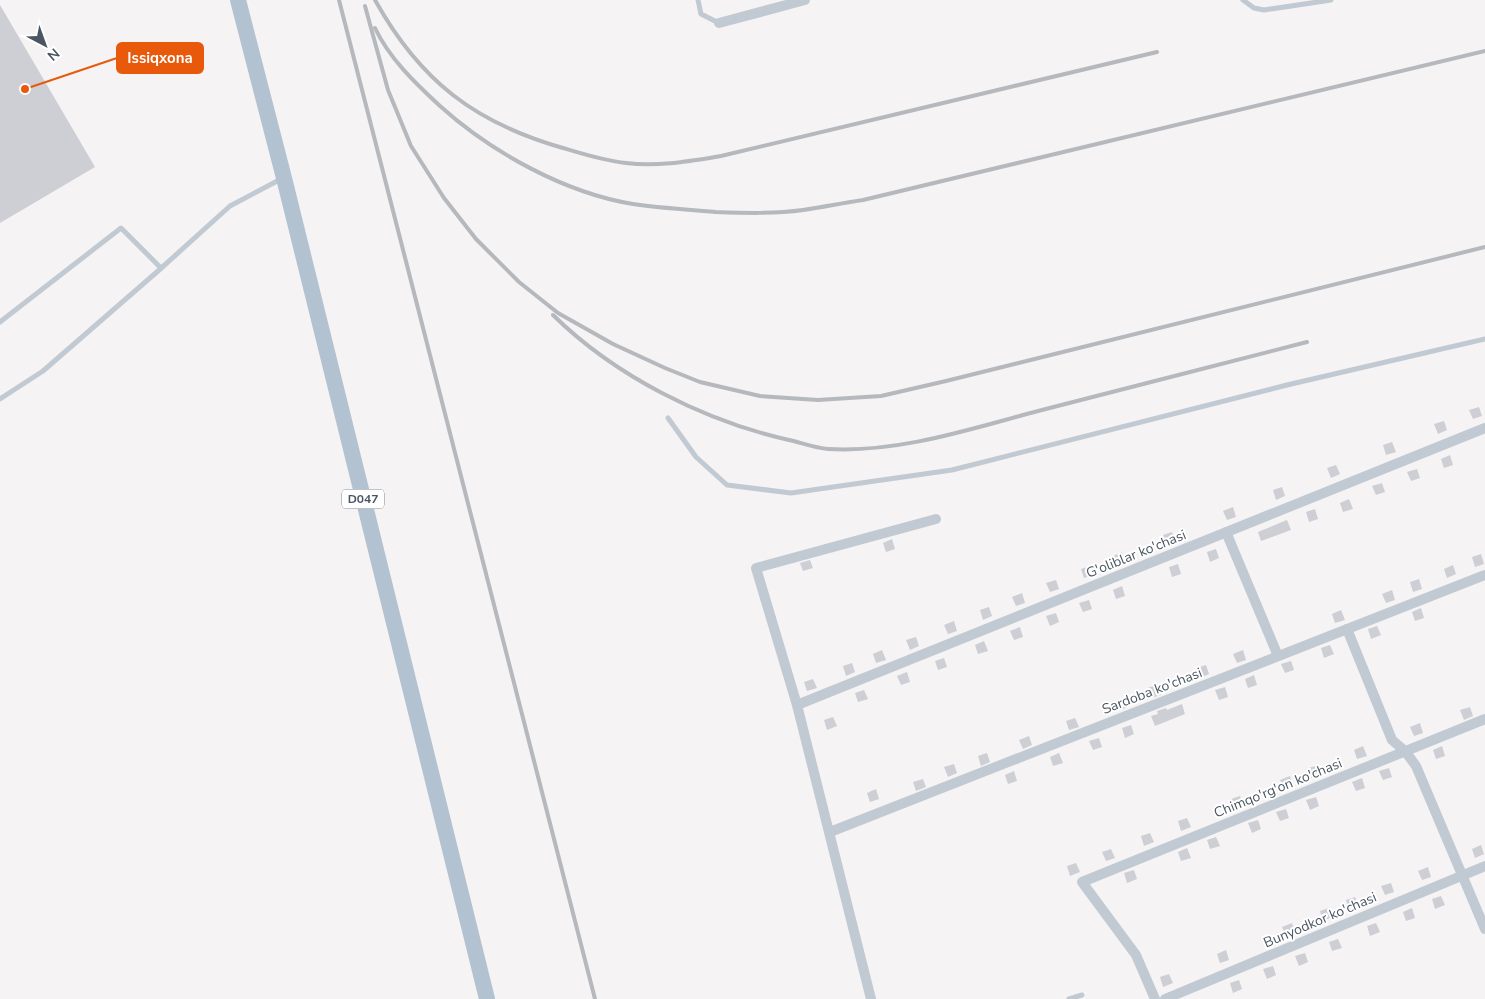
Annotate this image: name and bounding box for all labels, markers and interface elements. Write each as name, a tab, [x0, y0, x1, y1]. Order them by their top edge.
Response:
north arrow	[20, 20, 70, 70]
callout: Issiqxona	[117, 43, 203, 73]
text: N	[43, 44, 63, 65]
text: Issiqxona	[127, 48, 193, 68]
road number: D047	[342, 489, 384, 508]
street label: G'oliblar ko'chasi	[1083, 525, 1189, 583]
street label: Sardoba ko'chasi	[1099, 663, 1205, 719]
street label: Chimqo'rg'on ko'chasi	[1211, 754, 1345, 822]
street label: Bunyodkor ko'chasi	[1261, 888, 1379, 952]

